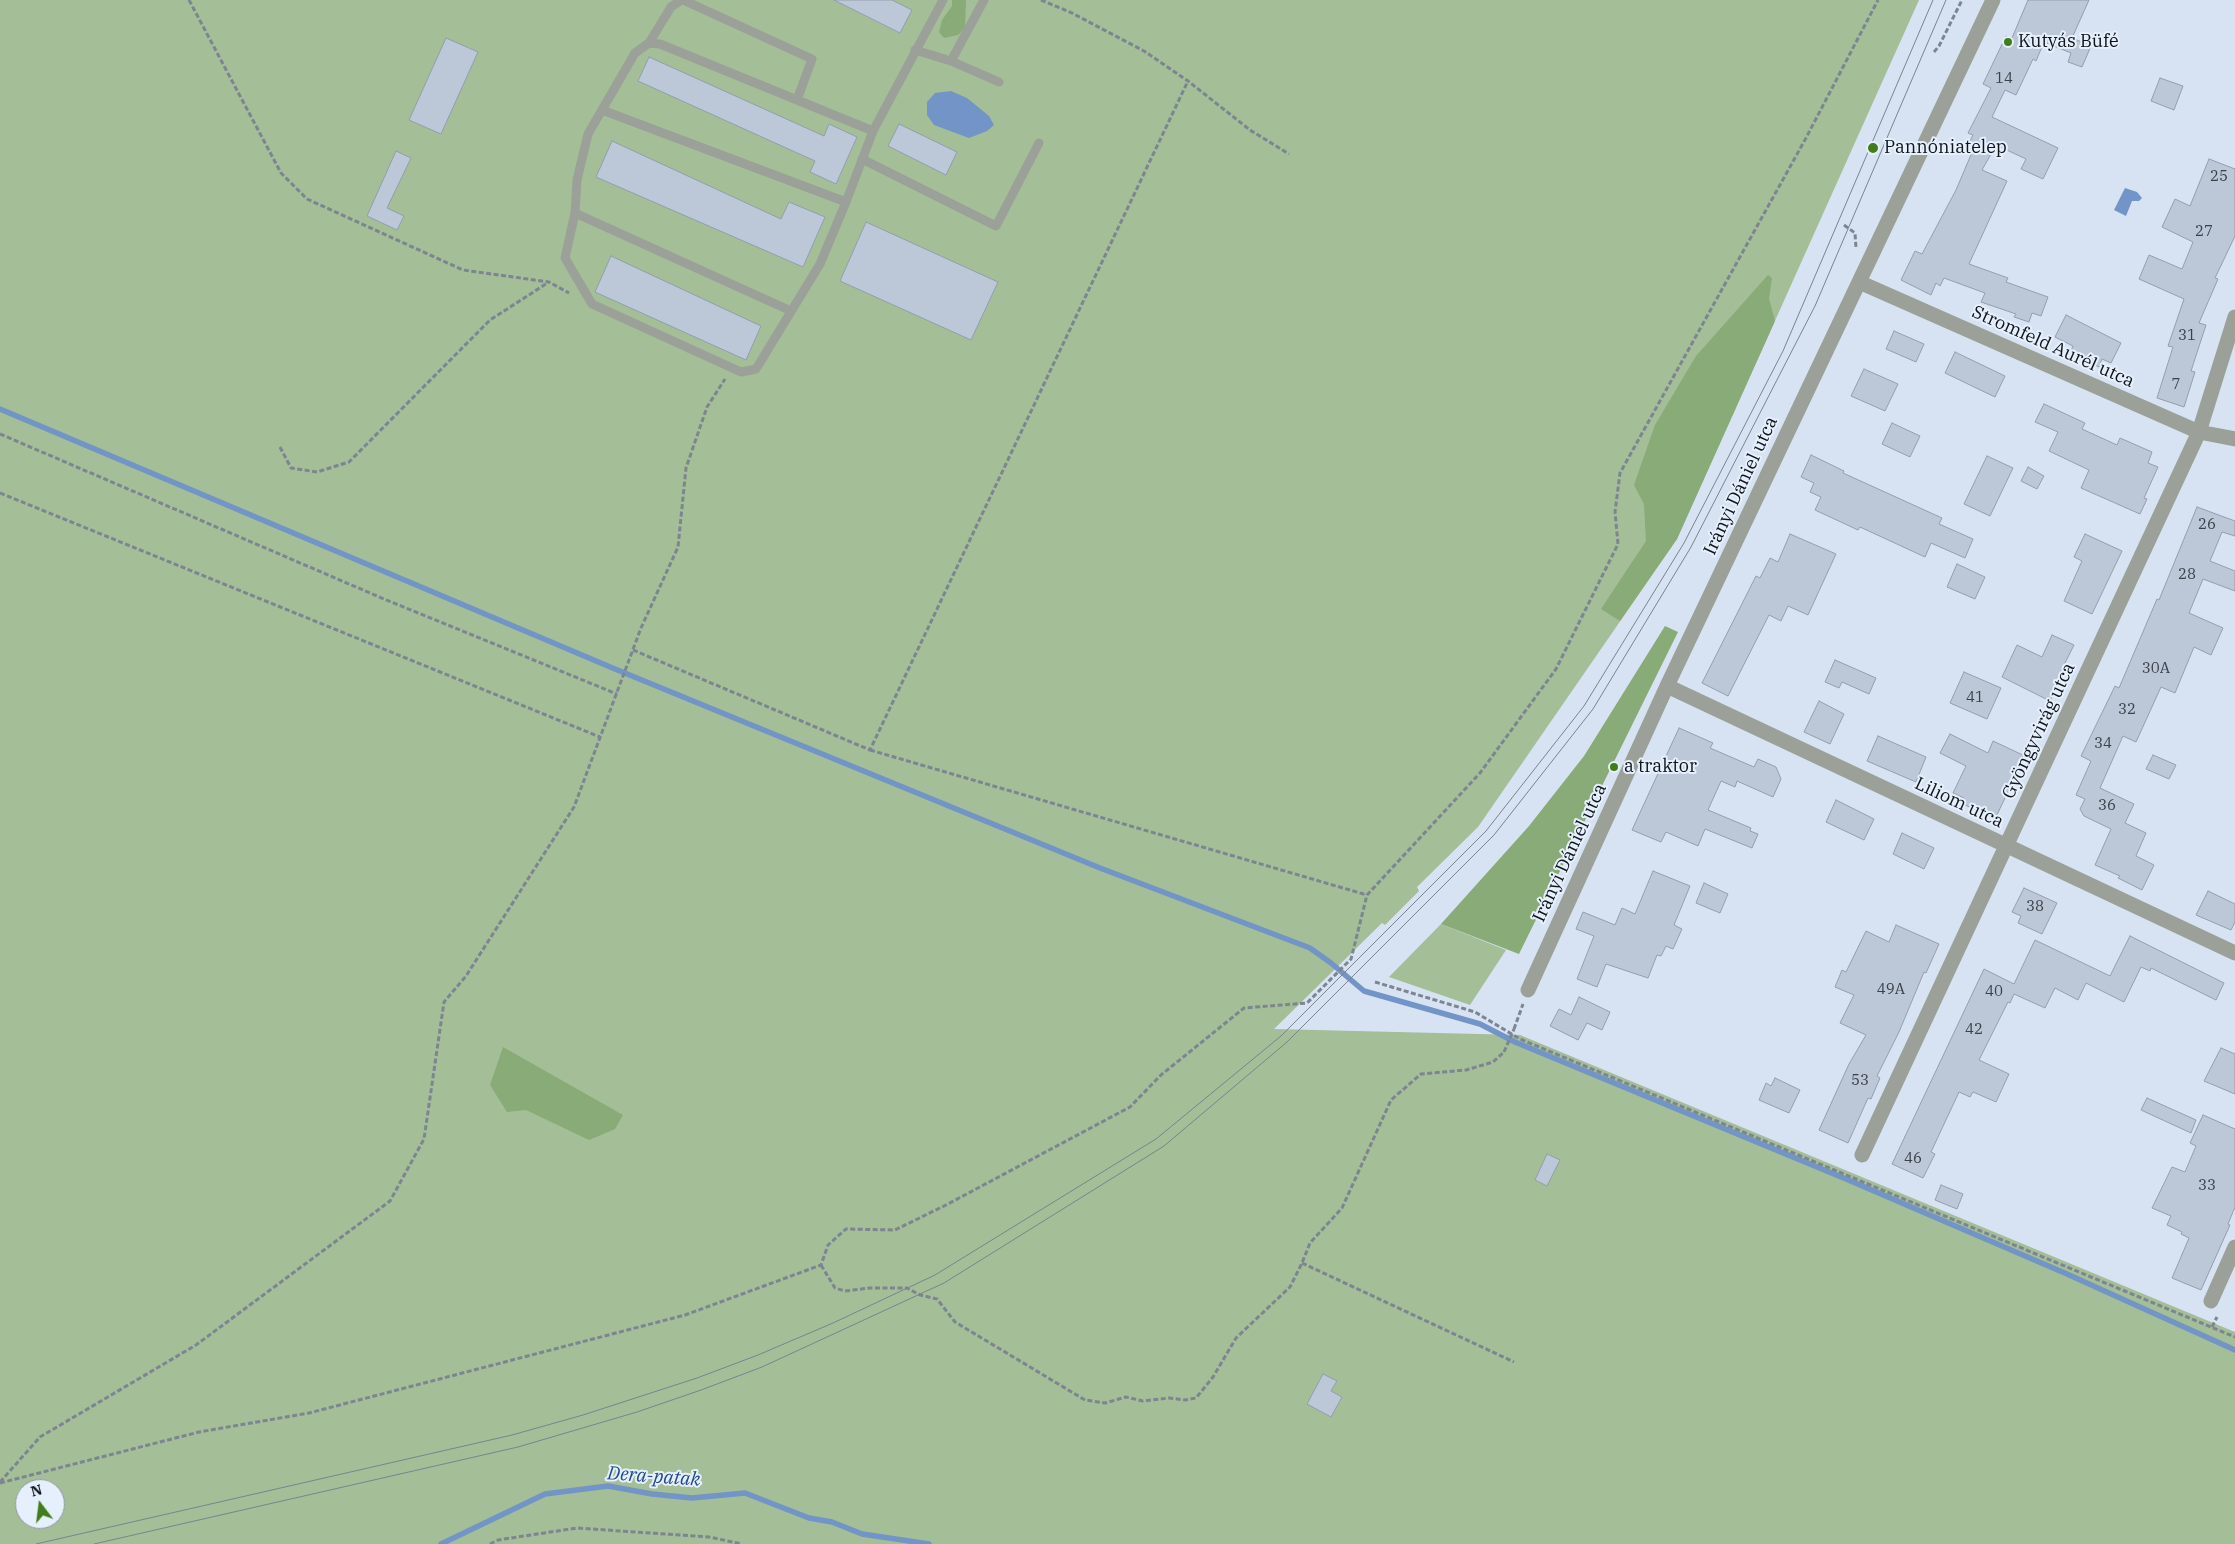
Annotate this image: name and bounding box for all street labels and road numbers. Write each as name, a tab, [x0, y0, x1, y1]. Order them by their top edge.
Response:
street label: Stromfeld Aurél utca	[1969, 301, 2137, 393]
street label: Irányi Dániel utca	[1699, 413, 1783, 559]
street label: Gyöngyvirág utca	[1998, 660, 2080, 802]
street label: Liliom utca	[1911, 773, 2007, 833]
street label: Irányi Dániel utca	[1528, 780, 1612, 926]

